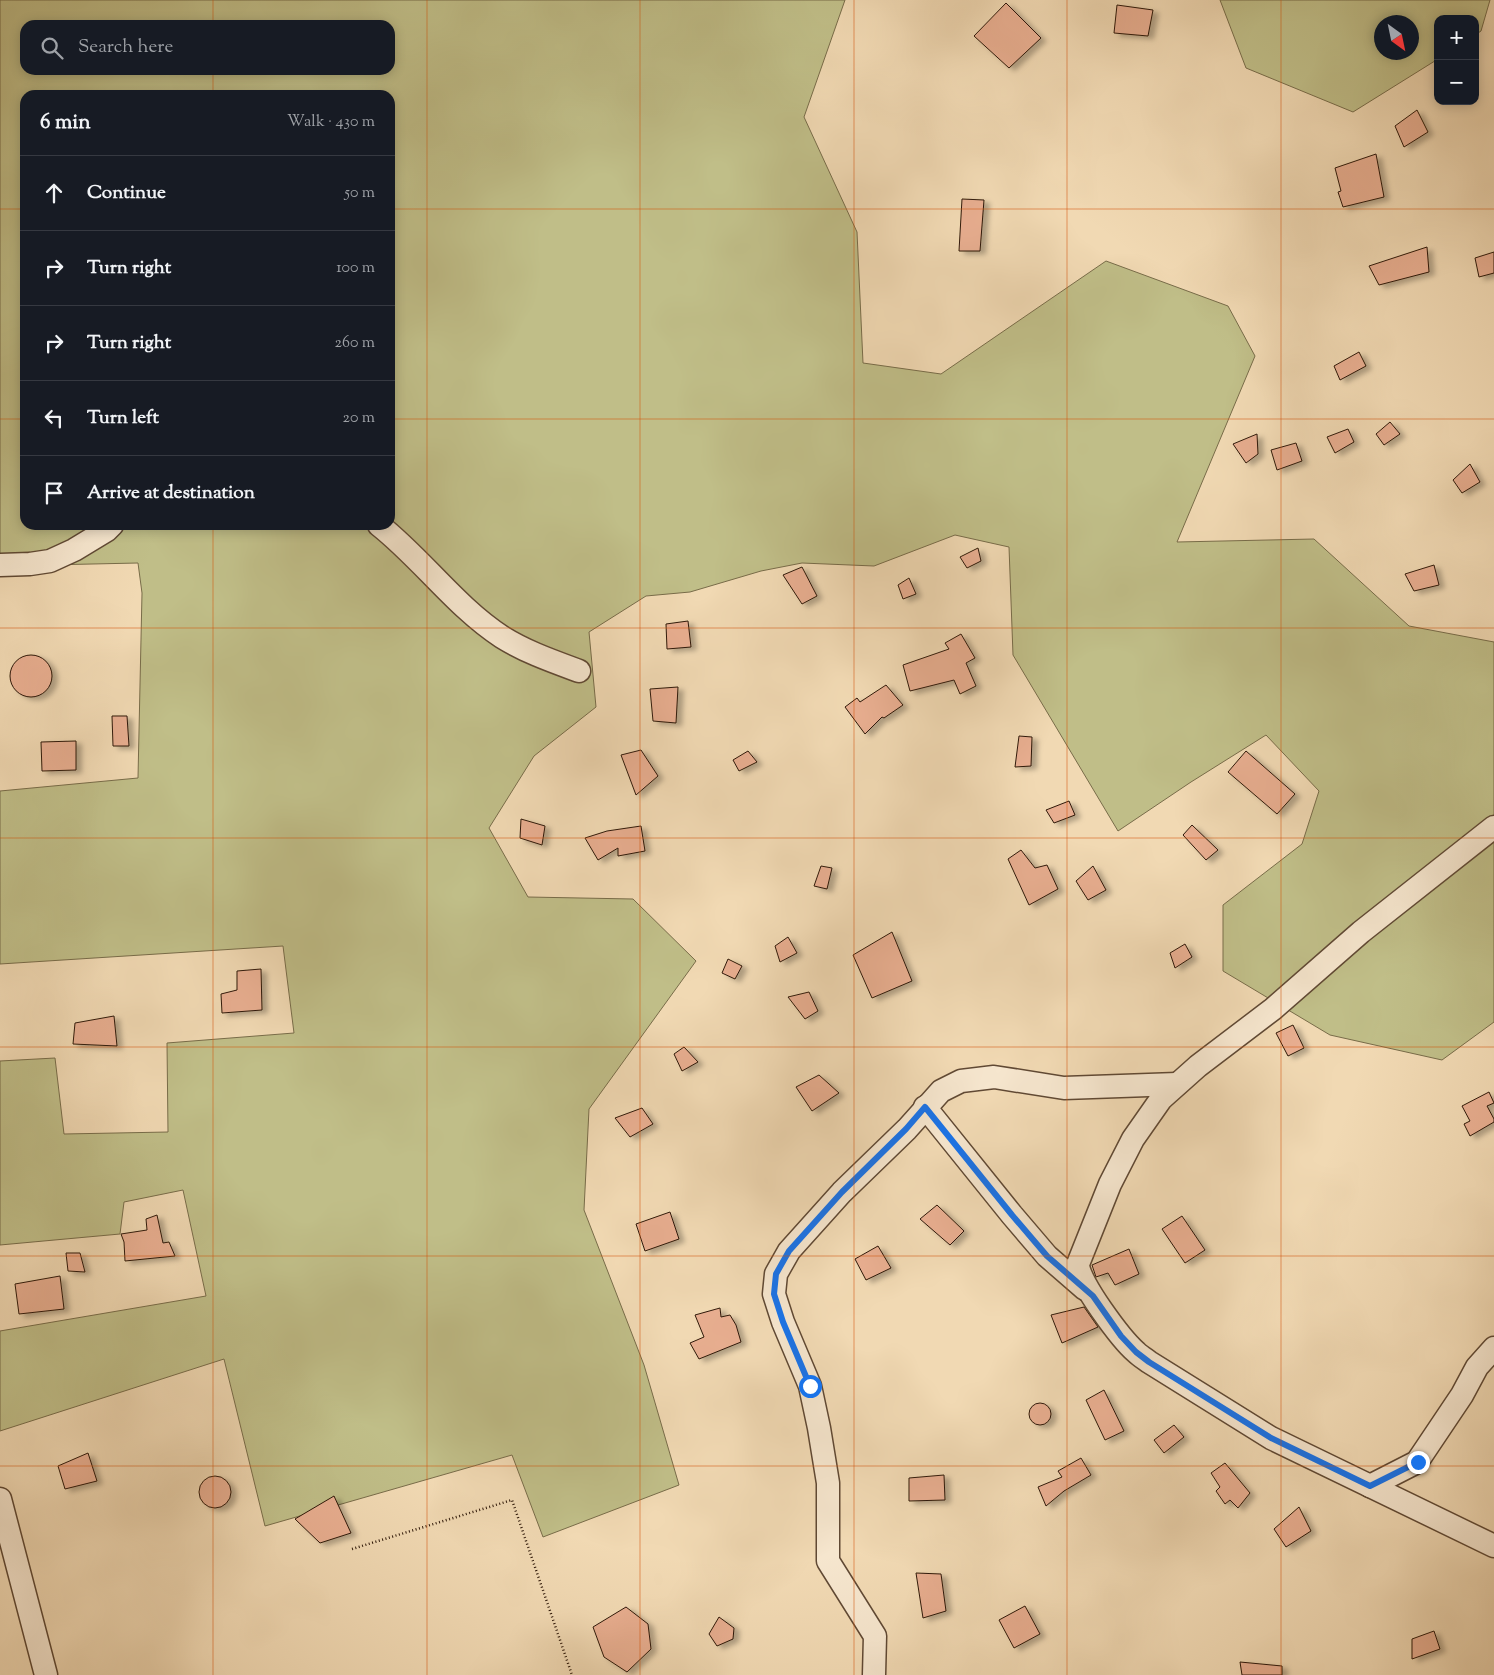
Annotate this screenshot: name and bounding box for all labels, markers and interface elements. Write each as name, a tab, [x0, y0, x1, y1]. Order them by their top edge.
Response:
north arrow	[1374, 15, 1419, 60]
map controls	[1434, 15, 1479, 105]
button: +	[1434, 15, 1479, 60]
search box	[20, 20, 395, 75]
icon: search	[38, 34, 66, 62]
text: Search here	[78, 34, 173, 61]
button: −	[1434, 60, 1479, 105]
text: 6 min	[40, 108, 91, 138]
text: Walk · 430 m	[287, 111, 375, 134]
icon: ahead	[40, 179, 68, 207]
text: Continue	[87, 180, 166, 207]
text: 50 m	[344, 182, 375, 205]
icon: right	[40, 254, 68, 282]
text: Turn right	[87, 255, 171, 282]
text: 100 m	[336, 257, 375, 280]
icon: right	[40, 329, 68, 357]
text: Turn right	[87, 330, 171, 357]
text: 260 m	[334, 332, 375, 355]
icon: left	[40, 404, 68, 432]
text: Turn left	[87, 405, 159, 432]
text: 20 m	[342, 407, 375, 430]
icon: arrive	[40, 479, 68, 507]
text: Arrive at destination	[87, 480, 255, 507]
route start	[799, 1375, 822, 1398]
route end	[1407, 1451, 1430, 1474]

